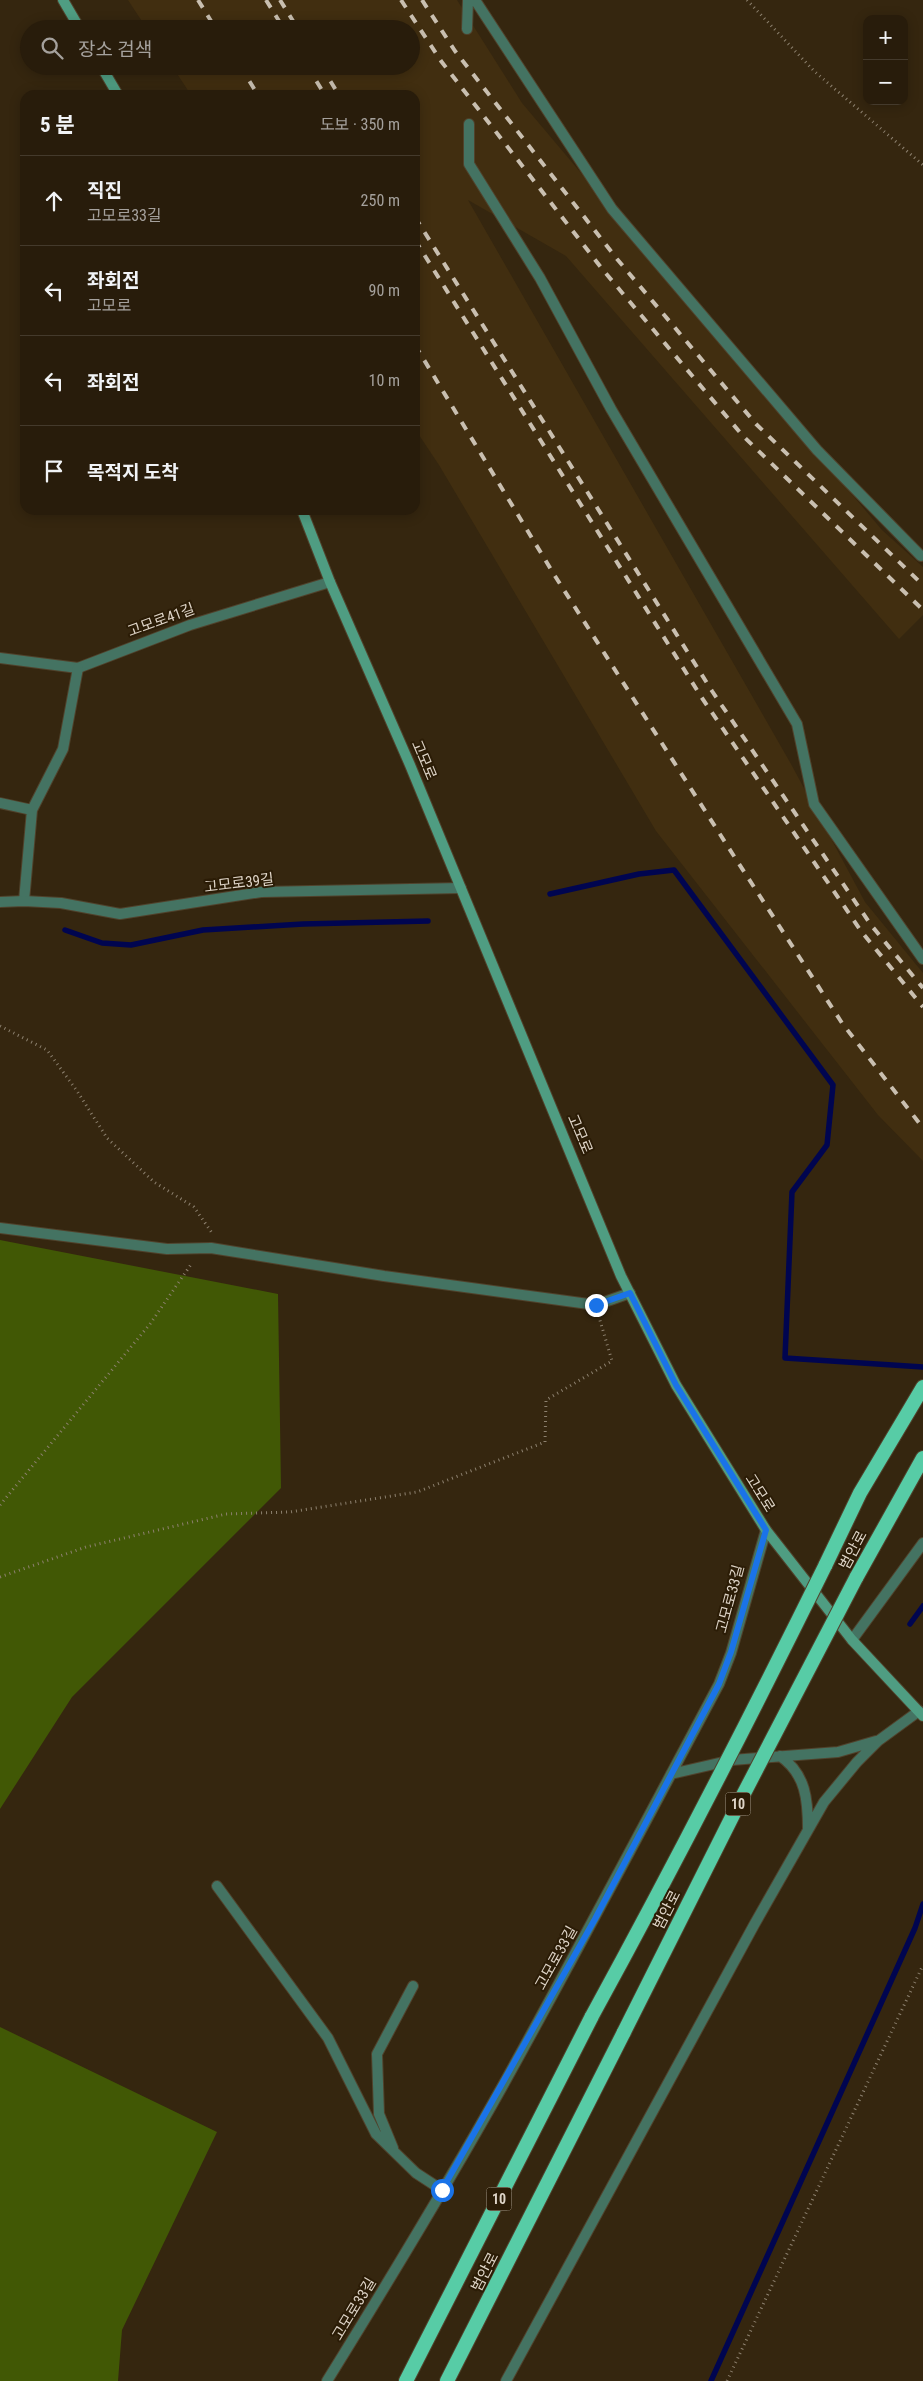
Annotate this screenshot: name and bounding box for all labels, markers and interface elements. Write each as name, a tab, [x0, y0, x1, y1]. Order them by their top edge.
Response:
map controls	[863, 15, 908, 105]
button: +	[863, 15, 908, 60]
search box	[20, 20, 420, 75]
icon: search	[38, 34, 66, 62]
text: 장소 검색	[78, 38, 152, 61]
button: −	[863, 60, 908, 105]
text: 5 분	[40, 113, 75, 137]
text: 도보 · 350 m	[320, 115, 400, 134]
text: 직진	[87, 179, 122, 202]
icon: ahead	[40, 187, 68, 215]
text: 250 m	[361, 191, 400, 210]
text: 고모로33길	[87, 206, 162, 225]
text: 좌회전	[87, 269, 139, 292]
icon: left	[40, 277, 68, 305]
text: 90 m	[368, 281, 400, 300]
text: 고모로	[87, 296, 131, 315]
icon: left	[40, 367, 68, 395]
text: 좌회전	[87, 371, 139, 394]
text: 10 m	[368, 371, 400, 390]
icon: arrive	[40, 457, 68, 485]
text: 목적지 도착	[87, 461, 179, 484]
street label: 고모로41길	[125, 600, 197, 640]
street label: 고모로	[408, 737, 440, 783]
street label: 고모로39길	[203, 870, 275, 896]
street label: 고모로	[564, 1111, 596, 1157]
route end	[585, 1294, 608, 1317]
street label: 고모로	[741, 1471, 779, 1515]
street label: 범안로	[835, 1527, 871, 1573]
street label: 고모로33길	[712, 1563, 748, 1635]
road number: 10	[726, 1792, 750, 1816]
street label: 범안로	[650, 1887, 684, 1933]
street label: 고모로33길	[531, 1923, 581, 1993]
route start	[431, 2179, 454, 2202]
road number: 10	[486, 2188, 512, 2210]
street label: 범안로	[468, 2249, 502, 2295]
street label: 고모로33길	[328, 2274, 380, 2344]

